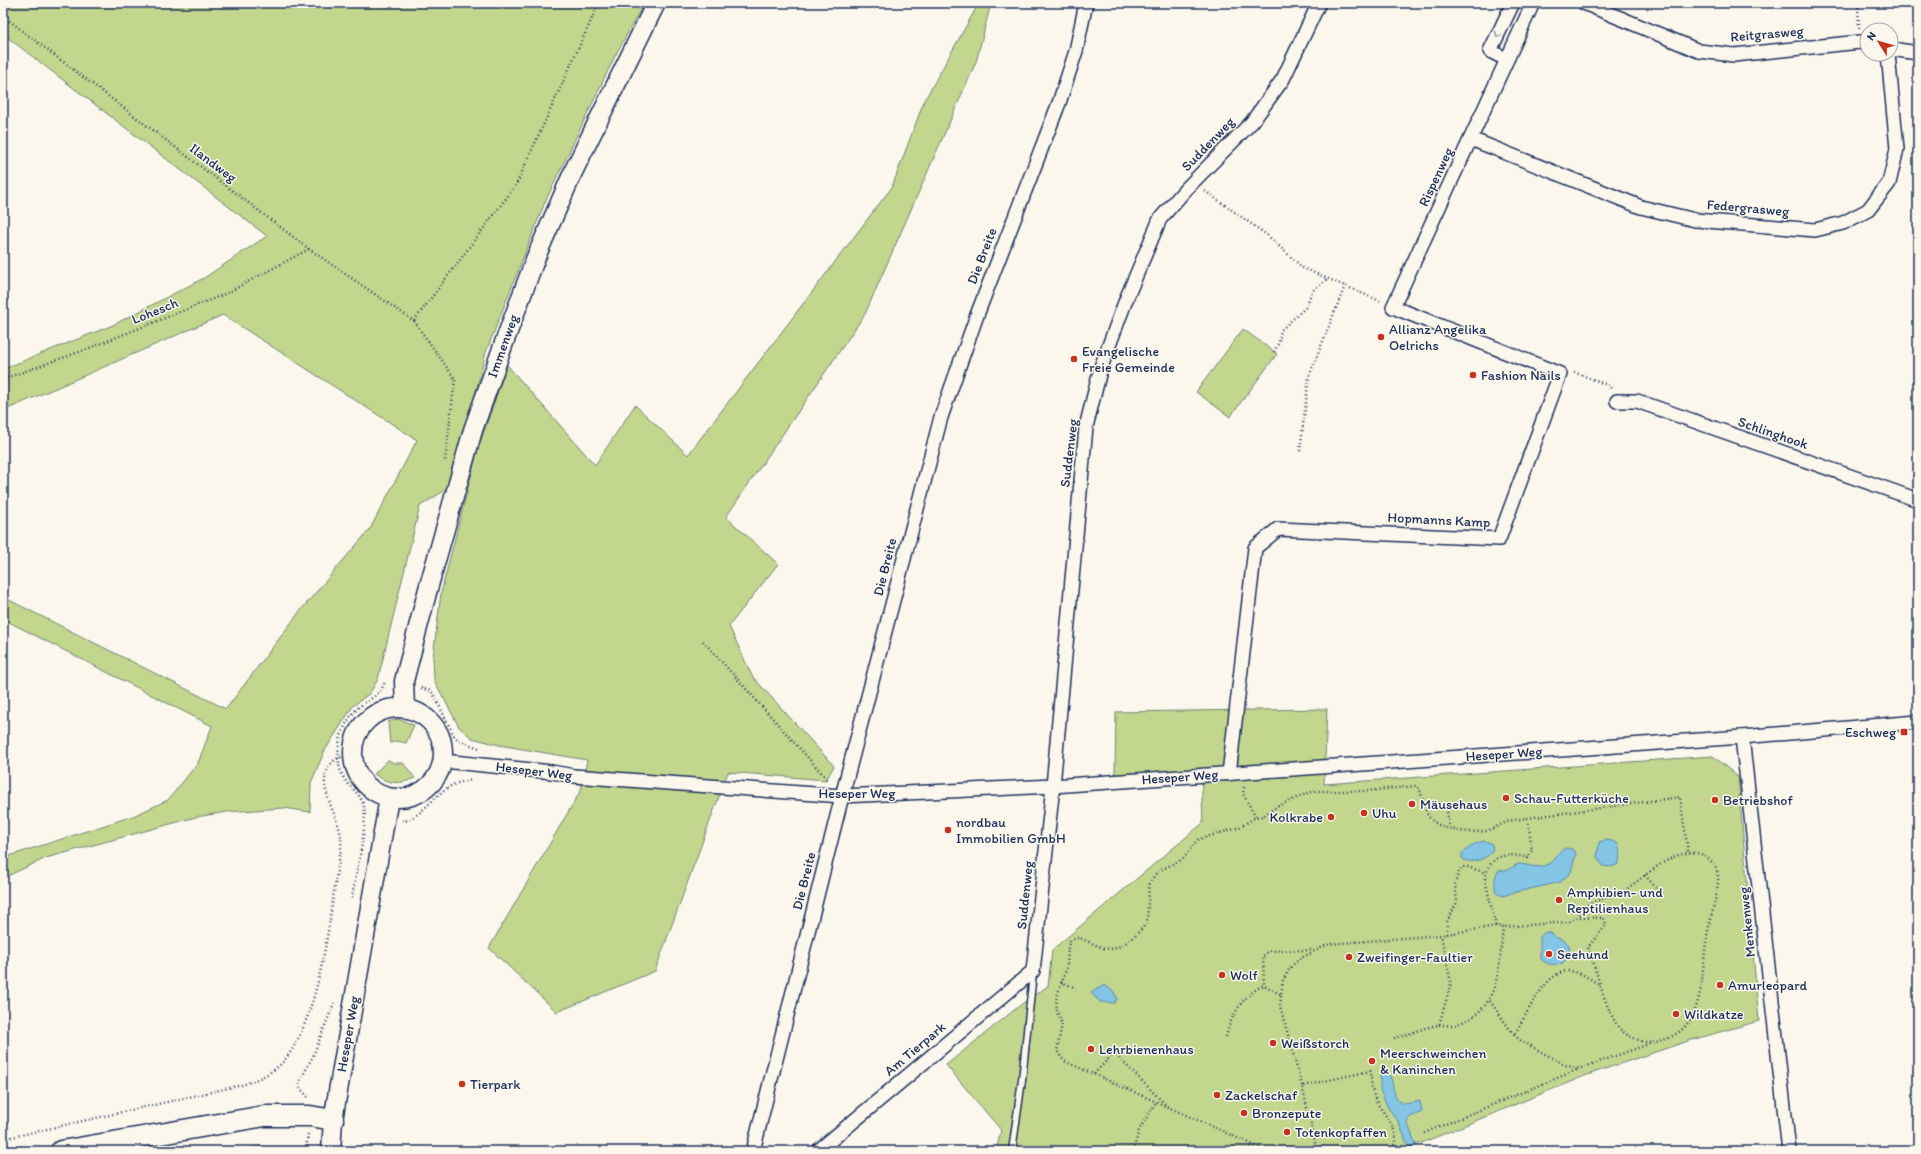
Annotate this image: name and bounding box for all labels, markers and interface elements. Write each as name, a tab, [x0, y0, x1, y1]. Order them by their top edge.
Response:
street label: Reitgrasweg	[1730, 22, 1805, 46]
north arrow	[1859, 22, 1899, 62]
text: N	[1864, 29, 1879, 43]
one-way arrow	[1495, 31, 1503, 38]
street label: Suddenweg	[1178, 113, 1239, 175]
street label: Ilandweg	[186, 140, 241, 187]
street label: Rispenweg	[1415, 144, 1457, 209]
street label: Federgrasweg	[1706, 196, 1791, 220]
street label: Die Breite	[963, 225, 1001, 287]
street label: Lohesch	[129, 294, 181, 328]
street label: Immenweg	[484, 311, 523, 380]
place label: Allianz Angelika Oelrichs	[1389, 321, 1487, 354]
marker: Allianz Angelika Oelrichs	[1376, 332, 1386, 342]
place label: Evangelische Freie Gemeinde	[1082, 343, 1175, 376]
marker: Evangelische Freie Gemeinde	[1069, 354, 1079, 364]
place label: Fashion Nails	[1481, 367, 1561, 384]
marker: Fashion Nails	[1468, 370, 1478, 380]
street label: Schlinghook	[1736, 413, 1811, 453]
street label: Suddenweg	[1056, 417, 1082, 488]
street label: Hopmanns Kamp	[1387, 509, 1491, 531]
street label: Die Breite	[870, 536, 901, 598]
place label: Eschweg	[1845, 724, 1897, 741]
marker: Eschweg	[1899, 727, 1909, 737]
street label: Heseper Weg	[1465, 743, 1544, 765]
street label: Heseper Weg	[495, 758, 574, 784]
street label: Heseper Weg	[1141, 766, 1220, 788]
street label: Heseper Weg	[819, 785, 896, 802]
place label: Schau-Futterküche	[1514, 790, 1629, 807]
place label: Betriebshof	[1723, 792, 1793, 809]
marker: Schau-Futterküche	[1501, 793, 1511, 803]
marker: Betriebshof	[1710, 795, 1720, 805]
place label: Mäusehaus	[1420, 796, 1487, 813]
marker: Mäusehaus	[1407, 799, 1417, 809]
place label: Uhu	[1372, 805, 1397, 822]
marker: Uhu	[1359, 808, 1369, 818]
place label: Kolkrabe	[1269, 809, 1323, 826]
marker: Kolkrabe	[1326, 812, 1336, 822]
place label: nordbau Immobilien GmbH	[956, 814, 1066, 847]
marker: nordbau Immobilien GmbH	[943, 825, 953, 835]
street label: Die Breite	[789, 850, 820, 912]
street label: Suddenweg	[1013, 859, 1037, 930]
place label: Amphibien- und Reptilienhaus	[1567, 884, 1663, 917]
street label: Menkenweg	[1735, 885, 1759, 958]
marker: Amphibien- und Reptilienhaus	[1554, 895, 1564, 905]
place label: Seehund	[1557, 946, 1609, 963]
place label: Zweifinger-Faultier	[1357, 949, 1473, 966]
marker: Seehund	[1544, 949, 1554, 959]
marker: Zweifinger-Faultier	[1344, 952, 1354, 962]
place label: Wolf	[1230, 967, 1259, 984]
marker: Wolf	[1217, 970, 1227, 980]
place label: Amurleopard	[1728, 977, 1807, 994]
marker: Amurleopard	[1715, 980, 1725, 990]
street label: Heseper Weg	[333, 994, 363, 1073]
place label: Wildkatze	[1684, 1006, 1744, 1023]
marker: Wildkatze	[1671, 1009, 1681, 1019]
street label: Am Tierpark	[881, 1019, 949, 1079]
place label: Weißstorch	[1281, 1035, 1349, 1052]
marker: Weißstorch	[1268, 1038, 1278, 1048]
place label: Lehrbienenhaus	[1099, 1041, 1194, 1058]
marker: Lehrbienenhaus	[1086, 1044, 1096, 1054]
place label: Meerschweinchen & Kaninchen	[1380, 1045, 1486, 1078]
marker: Meerschweinchen & Kaninchen	[1367, 1056, 1377, 1066]
place label: Tierpark	[470, 1076, 521, 1093]
marker: Tierpark	[457, 1079, 467, 1089]
place label: Zackelschaf	[1225, 1087, 1298, 1104]
marker: Zackelschaf	[1212, 1090, 1222, 1100]
place label: Bronzepute	[1252, 1105, 1322, 1122]
marker: Bronzepute	[1239, 1108, 1249, 1118]
place label: Totenkopfaffen	[1295, 1124, 1387, 1141]
marker: Totenkopfaffen	[1282, 1127, 1292, 1137]

